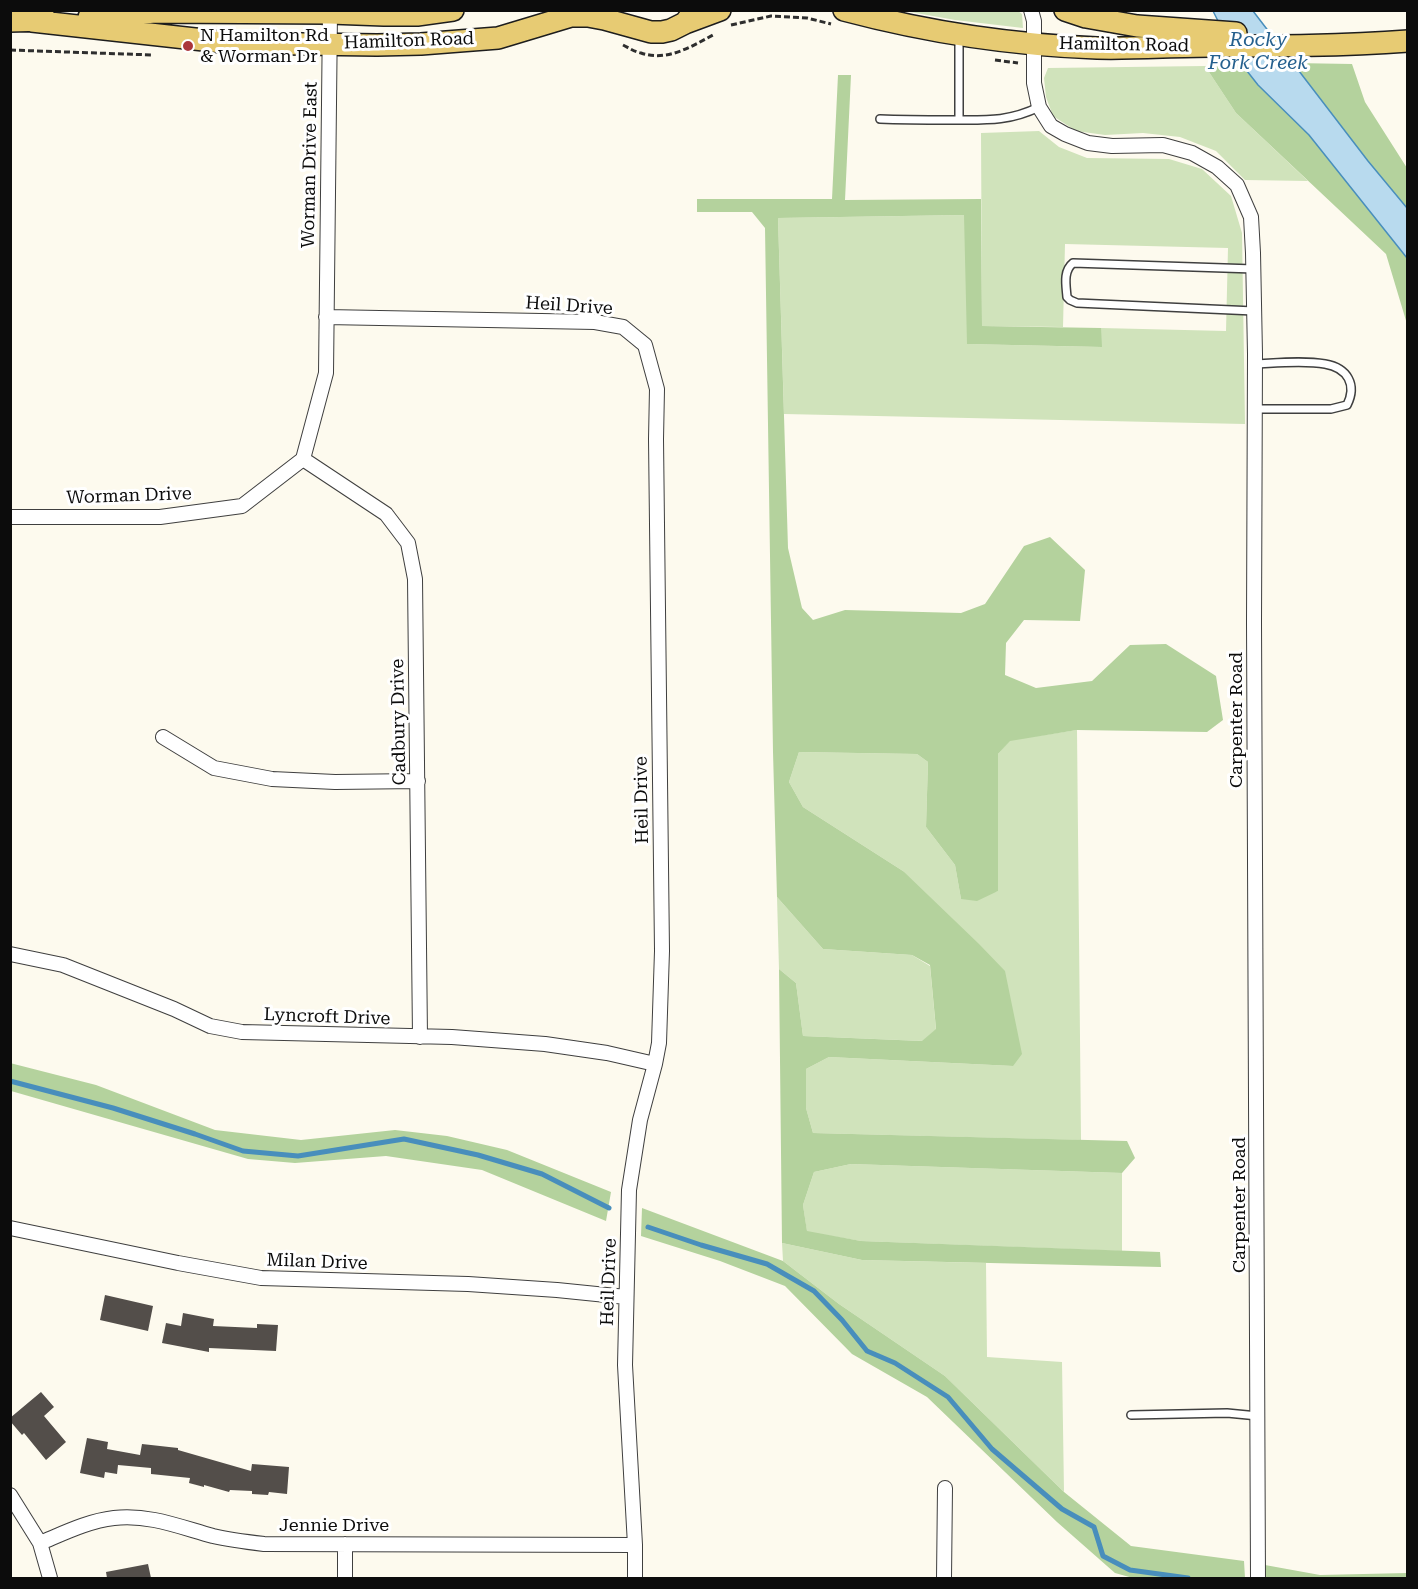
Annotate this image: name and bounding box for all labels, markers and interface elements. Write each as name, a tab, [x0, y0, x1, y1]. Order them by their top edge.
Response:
place label: N Hamilton Rd & Worman Dr	[200, 25, 329, 68]
street label: Hamilton Road	[344, 28, 474, 54]
water label: Rocky Fork Creek	[1208, 28, 1308, 75]
street label: Hamilton Road	[1059, 33, 1189, 57]
marker: N Hamilton Rd & Worman Dr	[181, 39, 195, 53]
street label: Worman Drive East	[298, 82, 322, 248]
street label: Heil Drive	[525, 292, 613, 320]
street label: Worman Drive	[66, 483, 192, 509]
street label: Carpenter Road	[1226, 652, 1248, 788]
street label: Cadbury Drive	[387, 658, 411, 786]
street label: Heil Drive	[630, 756, 654, 844]
street label: Lyncroft Drive	[263, 1004, 391, 1030]
street label: Carpenter Road	[1229, 1137, 1251, 1273]
street label: Heil Drive	[597, 1238, 621, 1326]
street label: Milan Drive	[266, 1249, 368, 1275]
street label: Jennie Drive	[279, 1515, 389, 1537]

